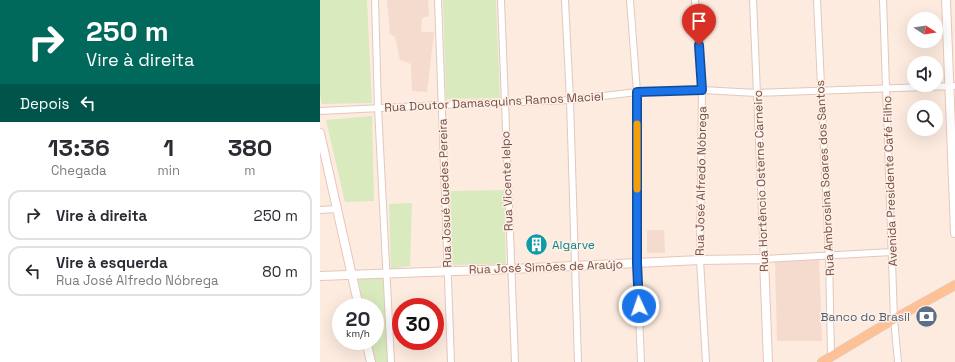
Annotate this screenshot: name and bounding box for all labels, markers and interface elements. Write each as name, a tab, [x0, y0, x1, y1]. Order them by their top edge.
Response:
pin	[682, 4, 716, 45]
icon: arrive	[688, 10, 710, 32]
north arrow	[907, 12, 943, 48]
map controls	[907, 12, 943, 136]
text: 250 m	[86, 13, 169, 49]
icon: right	[20, 16, 72, 68]
text: Vire à direita	[86, 48, 194, 71]
button: sound	[907, 56, 943, 92]
street label: Rua Ambrosina Soares dos Santos	[812, 80, 838, 276]
street label: Rua Doutor Damasquins Ramos Maciel	[384, 88, 604, 116]
street label: Rua Hortêncio Osterne Carneiro	[750, 90, 772, 272]
icon: left	[77, 92, 99, 114]
text: Depois	[20, 94, 69, 113]
street label: Avenida Presidente Café Filho	[879, 95, 901, 267]
button: search	[907, 100, 943, 136]
street label: Rua José Alfredo Nóbrega	[692, 106, 710, 256]
street label: Rua Josué Guedes Pereira	[434, 118, 456, 268]
street label: Rua Vicente Ielpo	[497, 131, 517, 231]
text: 13:36	[48, 132, 110, 163]
text: 1	[163, 132, 174, 163]
text: 380	[228, 132, 272, 163]
text: Chegada	[51, 162, 107, 179]
text: min	[158, 162, 180, 179]
text: m	[244, 162, 256, 179]
icon: right	[22, 204, 44, 226]
text: Vire à direita	[56, 206, 147, 225]
text: 250 m	[254, 206, 298, 225]
building icon: Algarve	[524, 232, 550, 258]
place label: Algarve	[552, 237, 595, 253]
text: Vire à esquerda	[56, 253, 168, 272]
street label: Rua José Simões de Araújo	[469, 256, 623, 278]
icon: left	[22, 260, 44, 282]
text: 80 m	[262, 262, 298, 281]
text: Rua José Alfredo Nóbrega	[56, 272, 219, 289]
position arrow	[618, 285, 660, 327]
speed limit sign: 30	[392, 298, 444, 350]
bank icon: Banco do Brasil	[913, 304, 939, 330]
text: 20	[346, 306, 370, 332]
place label: Banco do Brasil	[821, 309, 910, 325]
text: km/h	[346, 327, 370, 340]

